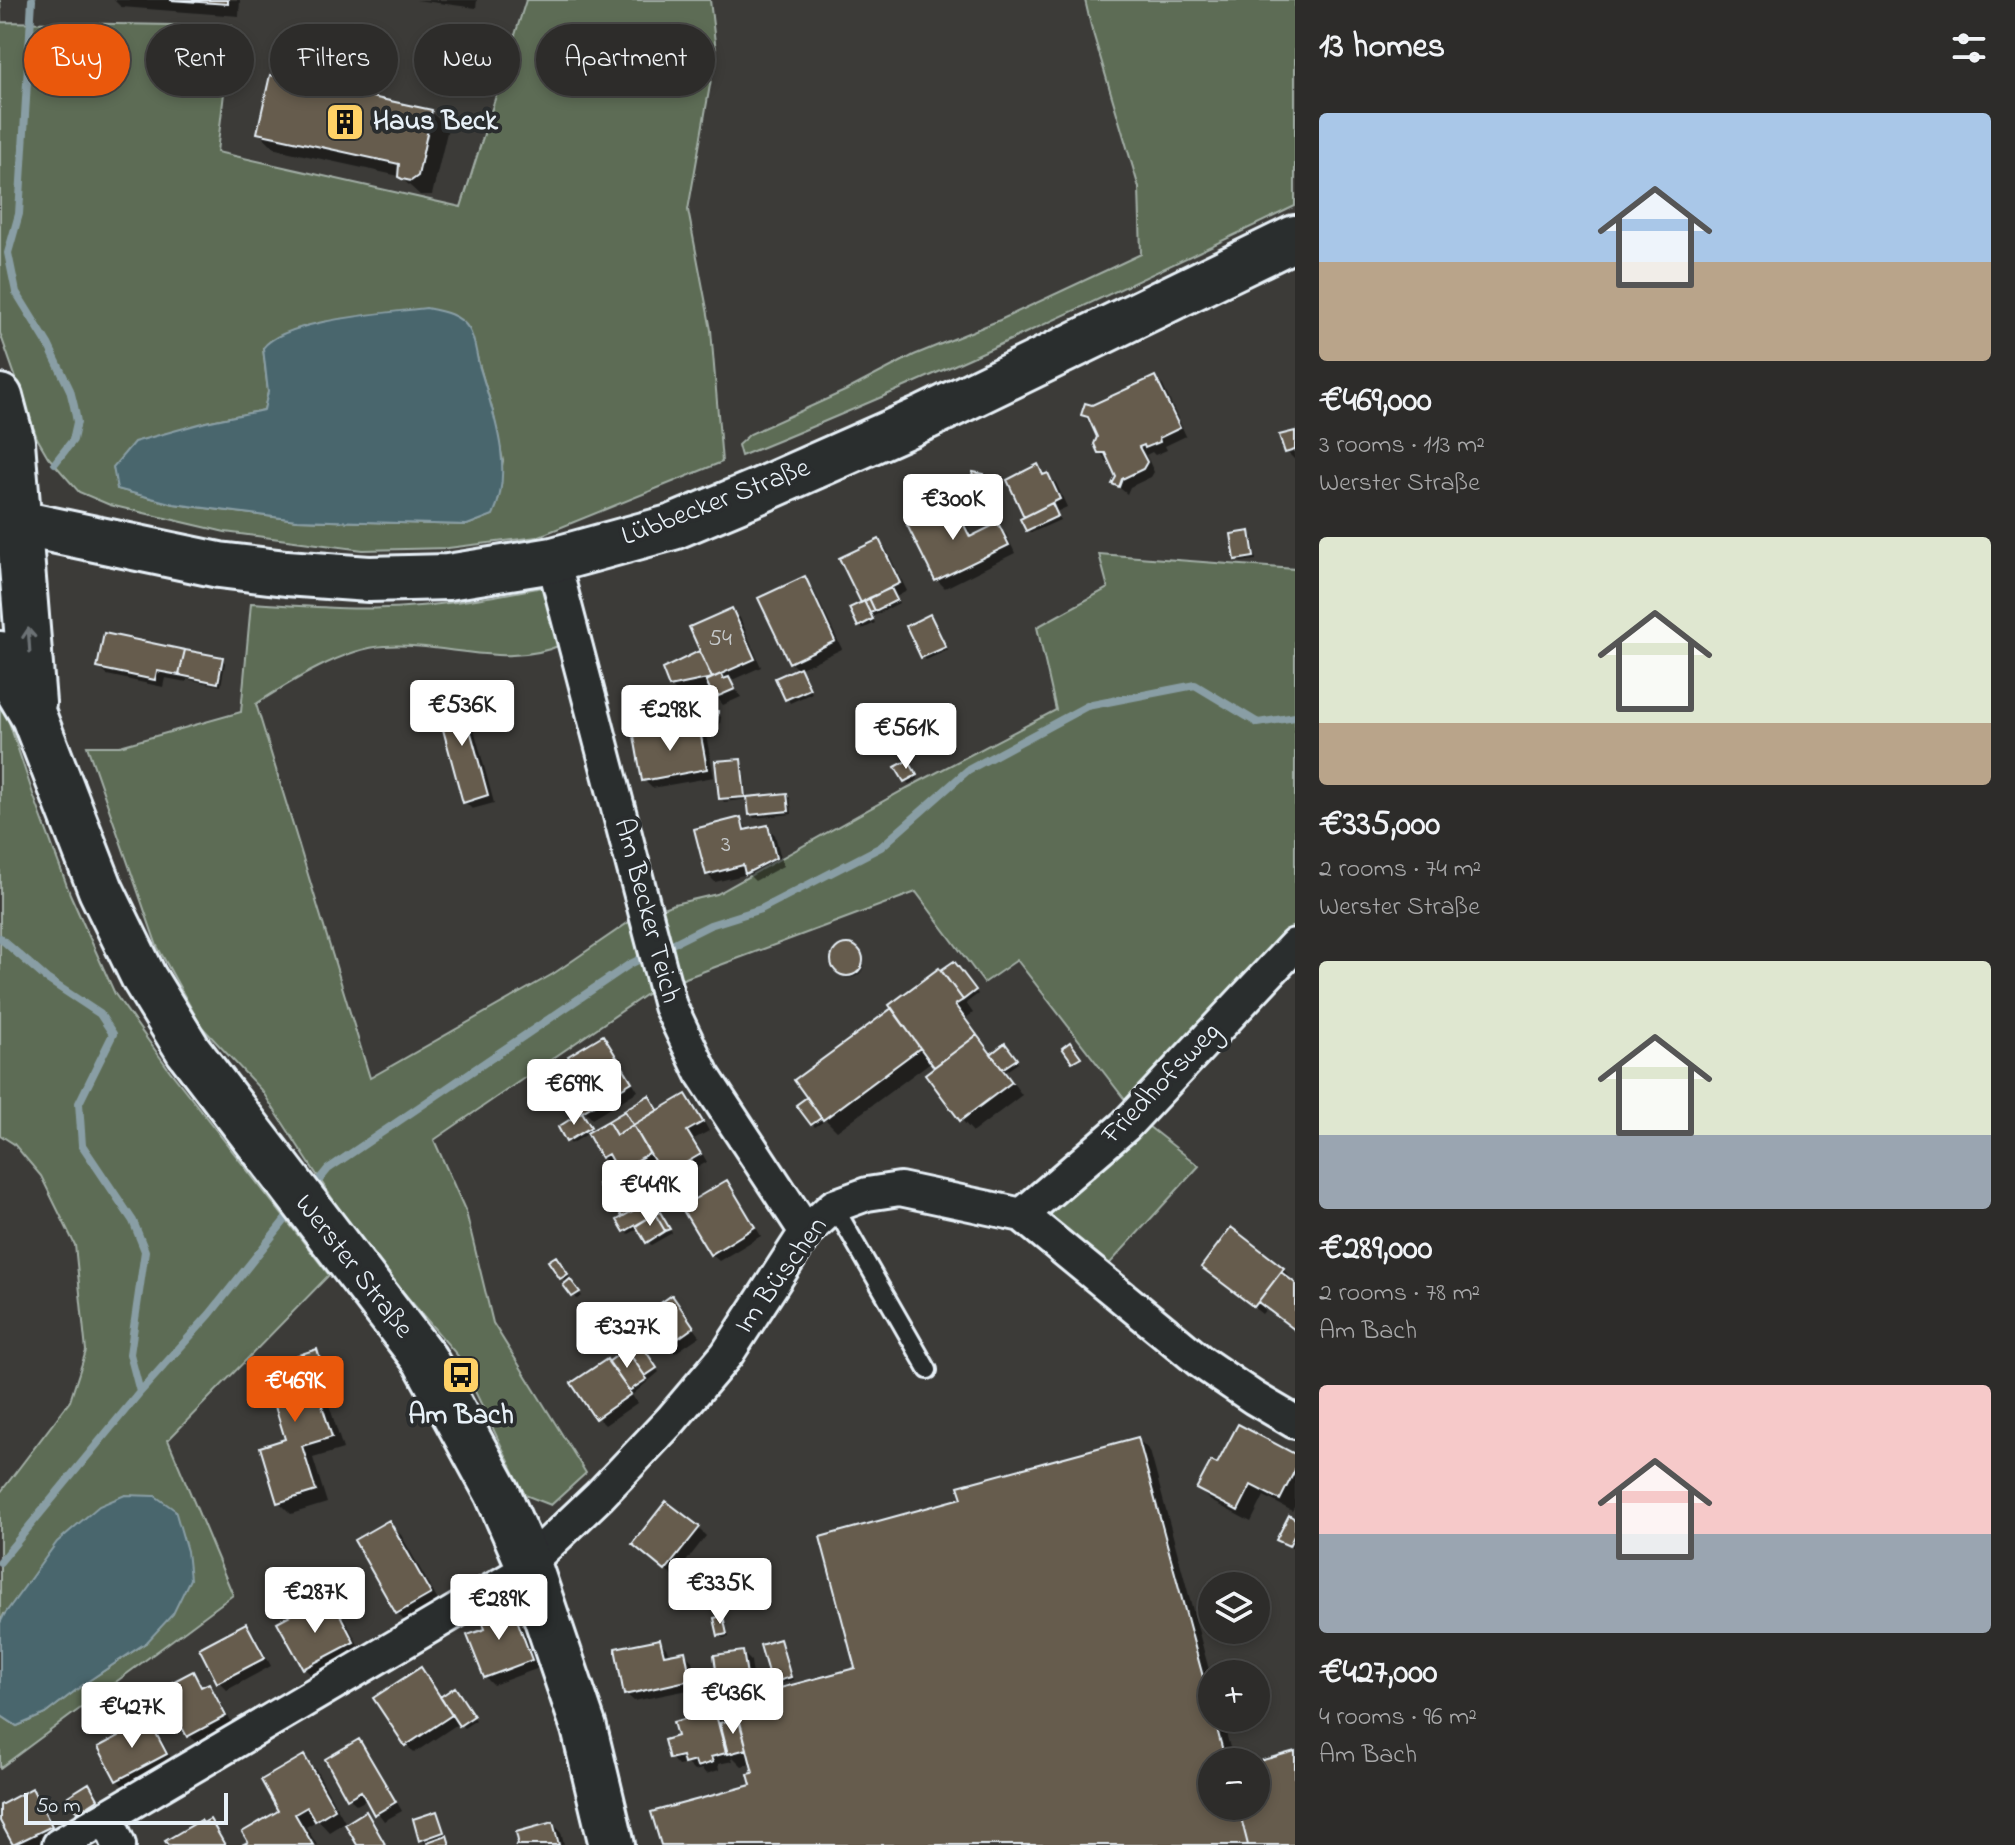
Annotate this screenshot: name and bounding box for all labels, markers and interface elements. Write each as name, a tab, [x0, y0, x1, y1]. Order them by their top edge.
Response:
text: 13 homes	[1319, 23, 1445, 73]
chip: Buy	[24, 24, 130, 96]
chip: Rent	[146, 24, 254, 96]
chip: Filters	[270, 24, 398, 96]
chip: New	[414, 24, 520, 96]
chip: Apartment	[536, 24, 715, 96]
icon: filters	[1947, 26, 1991, 70]
building icon: Haus Beck	[324, 101, 366, 143]
place label: Haus Beck	[373, 102, 498, 143]
icon: home	[1583, 165, 1727, 309]
text: €469,000	[1319, 377, 1432, 427]
text: 3 rooms · 113 m²	[1319, 427, 1485, 465]
street label: Lübbecker Straße	[616, 448, 817, 558]
text: Werster Straße	[1319, 465, 1480, 503]
pin: €300K	[897, 474, 1009, 542]
text: €300K	[921, 481, 985, 519]
icon: home	[1583, 589, 1727, 733]
house number: 54	[708, 622, 732, 657]
one-way arrow	[21, 627, 36, 654]
pin: €536K	[406, 680, 518, 748]
pin: €298K	[614, 685, 726, 753]
text: €536K	[428, 687, 496, 725]
text: €298K	[639, 692, 701, 730]
pin: €561K	[850, 703, 962, 771]
text: €561K	[873, 710, 939, 748]
text: €335,000	[1319, 801, 1440, 851]
street label: Am Becker Teich	[602, 814, 690, 1008]
house number: 3	[721, 828, 731, 863]
text: 2 rooms · 74 m²	[1319, 851, 1481, 889]
text: Werster Straße	[1319, 889, 1480, 927]
street label: Friedhofsweg	[1092, 1013, 1231, 1155]
icon: home	[1583, 1013, 1727, 1157]
pin: €699K	[518, 1059, 630, 1127]
text: €699K	[545, 1066, 603, 1104]
pin: €449K	[594, 1160, 706, 1228]
text: €449K	[620, 1167, 680, 1205]
street label: Werster Straße	[284, 1186, 423, 1348]
street label: Im Büschen	[725, 1209, 839, 1343]
text: €289,000	[1319, 1225, 1433, 1275]
text: 2 rooms · 78 m²	[1319, 1275, 1480, 1313]
pin: €327K	[571, 1302, 683, 1370]
text: €327K	[594, 1309, 660, 1347]
text: Am Bach	[1319, 1313, 1417, 1351]
bus stop icon: Am Bach	[440, 1354, 482, 1396]
pin: €469K	[239, 1356, 351, 1424]
text: €469K	[265, 1363, 325, 1401]
place label: Am Bach	[408, 1396, 514, 1437]
icon: home	[1583, 1437, 1727, 1581]
pin: €335K	[664, 1558, 776, 1626]
text: €335K	[686, 1565, 754, 1603]
pin: €287K	[259, 1567, 371, 1635]
map controls	[1198, 1572, 1270, 1820]
button: layers	[1198, 1572, 1270, 1644]
text: €287K	[283, 1574, 347, 1612]
pin: €289K	[443, 1574, 555, 1642]
text: €289K	[468, 1581, 530, 1619]
text: €427,000	[1319, 1649, 1438, 1699]
button: +	[1198, 1660, 1270, 1732]
pin: €436K	[677, 1668, 789, 1736]
text: €436K	[701, 1675, 765, 1713]
pin: €427K	[76, 1682, 188, 1750]
text: €427K	[99, 1689, 165, 1727]
text: 4 rooms · 96 m²	[1319, 1699, 1477, 1737]
text: Am Bach	[1319, 1737, 1417, 1775]
button: −	[1198, 1748, 1270, 1820]
scale bar	[24, 1789, 228, 1825]
text: 50 m	[36, 1791, 81, 1823]

